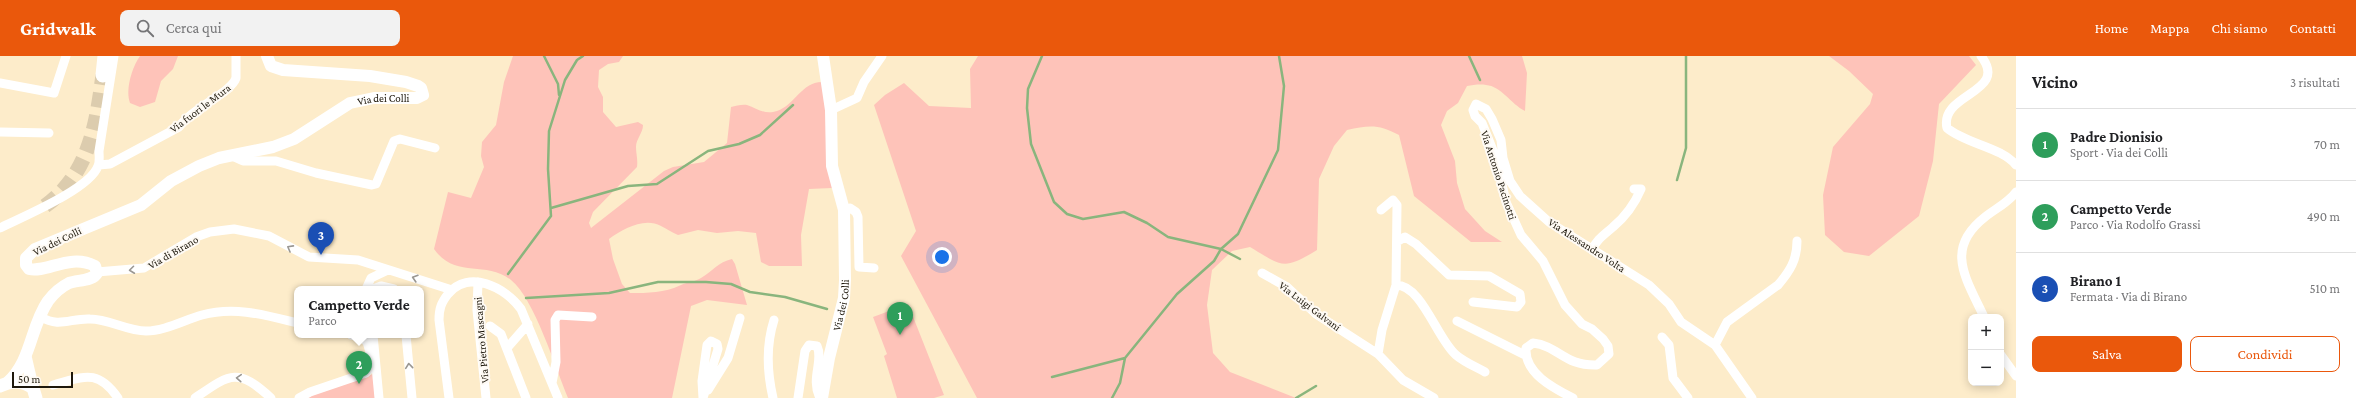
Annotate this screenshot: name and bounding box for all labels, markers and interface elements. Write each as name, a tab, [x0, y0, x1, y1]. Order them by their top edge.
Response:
search box	[120, 10, 400, 46]
icon: search	[134, 17, 156, 39]
text: Gridwalk	[20, 18, 96, 39]
text: Cerca qui	[166, 20, 222, 36]
text: Home	[2095, 20, 2128, 36]
text: Mappa	[2150, 20, 2189, 36]
text: Chi siamo	[2211, 20, 2267, 36]
text: Contatti	[2289, 20, 2336, 36]
text: Vicino	[2032, 73, 2078, 92]
text: 3 risultati	[2290, 75, 2340, 90]
street label: Via fuori le Mura	[167, 81, 233, 135]
street label: Via dei Colli	[356, 92, 410, 107]
street label: Via Antonio Pacinotti	[1479, 129, 1519, 221]
text: Padre Dionisio	[2070, 129, 2163, 145]
text: 1	[2043, 137, 2047, 152]
text: 70 m	[2314, 137, 2340, 152]
text: Sport · Via dei Colli	[2070, 145, 2168, 160]
text: Campetto Verde	[2070, 201, 2172, 217]
text: 2	[2042, 209, 2048, 224]
text: 490 m	[2307, 209, 2340, 224]
street label: Via Alessandro Volta	[1546, 216, 1628, 274]
text: Parco · Via Rodolfo Grassi	[2070, 217, 2201, 232]
pin: 3	[308, 222, 334, 255]
street label: Via dei Colli	[31, 224, 83, 258]
street label: Via di Birano	[146, 233, 201, 271]
one-way arrow	[287, 246, 294, 253]
your location	[932, 247, 952, 267]
one-way arrow	[129, 265, 135, 274]
text: Birano 1	[2070, 273, 2121, 289]
one-way arrow	[411, 274, 418, 283]
street label: Via dei Colli	[830, 279, 851, 332]
street label: Via Luigi Galvani	[1276, 279, 1343, 334]
text: 3	[2042, 281, 2048, 296]
text: 510 m	[2309, 281, 2340, 296]
popup	[294, 286, 424, 338]
text: Fermata · Via di Birano	[2070, 289, 2187, 304]
street label: Via Pietro Mascagni	[471, 296, 492, 384]
text: Campetto Verde	[308, 297, 410, 313]
pin: 1	[887, 302, 913, 335]
text: Parco	[308, 313, 337, 328]
map controls	[1968, 314, 2004, 386]
button: +	[1968, 314, 2004, 350]
button: Salva	[2032, 336, 2182, 372]
button: Condividi	[2190, 336, 2340, 372]
button: −	[1968, 350, 2004, 386]
pin: 2	[346, 351, 372, 384]
one-way arrow	[404, 363, 413, 370]
scale bar	[12, 370, 73, 389]
text: 50 m	[18, 373, 40, 385]
one-way arrow	[236, 373, 243, 382]

